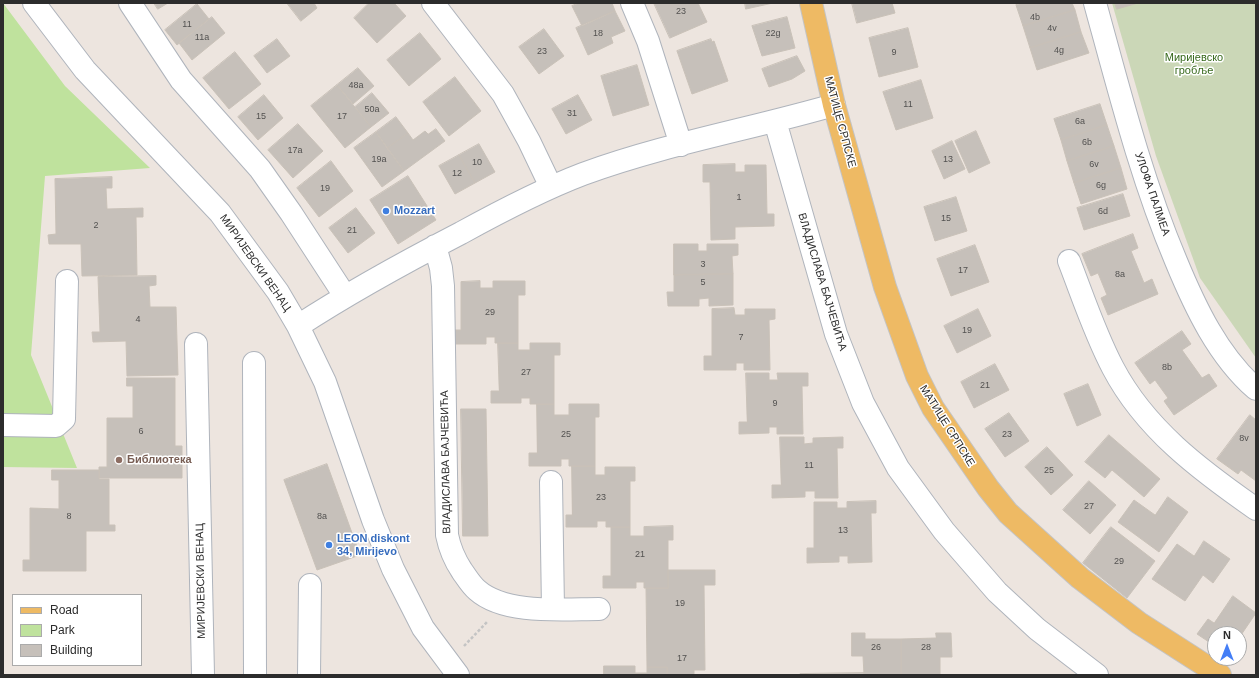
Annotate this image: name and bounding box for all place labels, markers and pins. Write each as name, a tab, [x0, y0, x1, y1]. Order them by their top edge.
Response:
place label: Mozzart	[394, 204, 435, 218]
marker: Mozzart	[381, 206, 391, 216]
place label: Библиотека	[127, 453, 192, 467]
marker: Библиотека	[114, 455, 124, 465]
place label: LEON diskont 34, Mirijevo	[337, 532, 410, 558]
marker: LEON diskont 34, Mirijevo	[324, 540, 334, 550]

